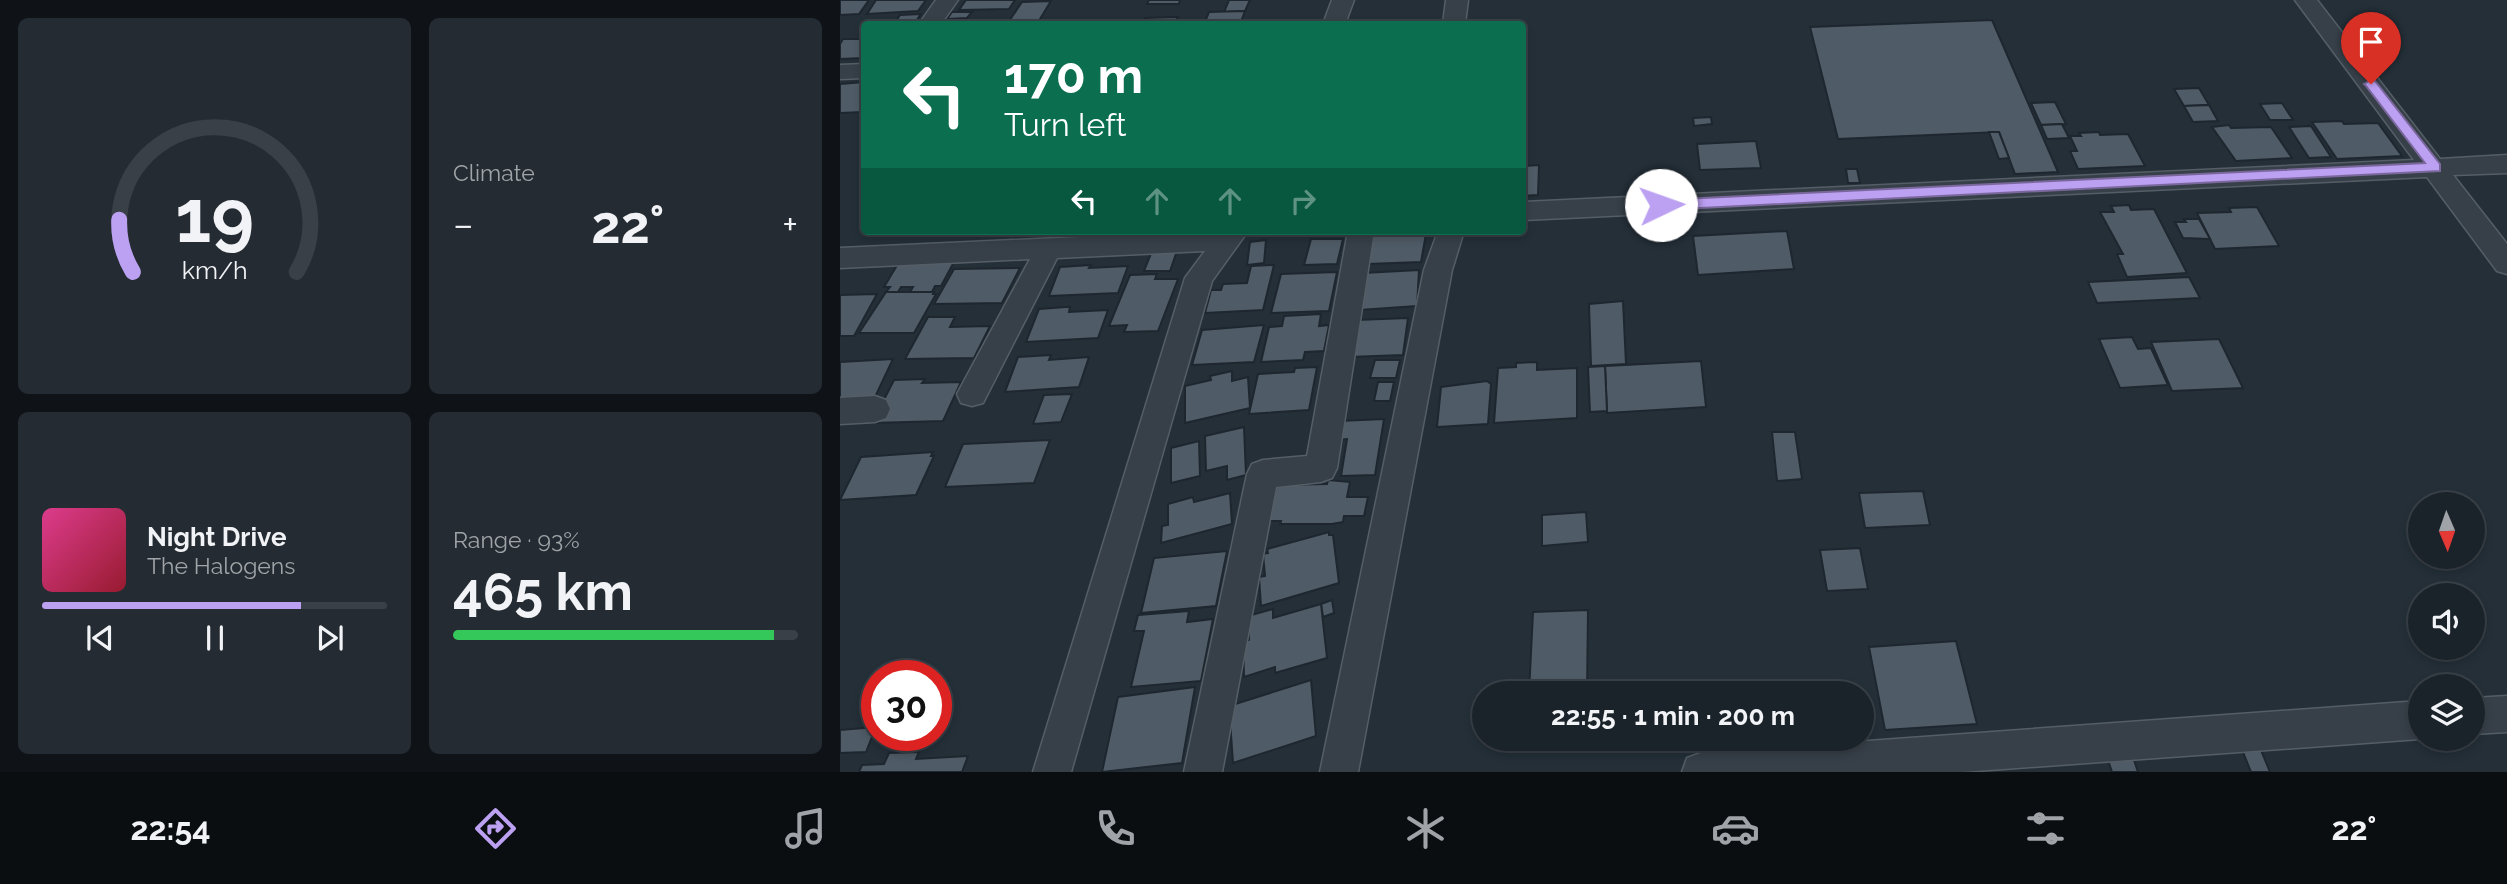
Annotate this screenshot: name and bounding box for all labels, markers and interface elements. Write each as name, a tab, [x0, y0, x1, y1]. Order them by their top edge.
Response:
pin	[2341, 12.0, 2401, 84]
icon: arrive	[2352, 23, 2390, 61]
text: 170 m	[1004, 47, 1143, 104]
icon: left	[889, 49, 980, 140]
text: Turn left	[1004, 106, 1126, 143]
text: Climate	[453, 159, 535, 186]
position arrow	[1624, 168, 1698, 242]
text: 19	[175, 174, 254, 259]
icon: left	[1065, 182, 1103, 220]
icon: ahead	[1138, 182, 1176, 220]
icon: ahead	[1211, 182, 1249, 220]
icon: right	[1284, 182, 1322, 220]
text: 22°	[591, 194, 664, 255]
text: −	[453, 202, 473, 247]
text: +	[782, 202, 798, 247]
text: km/h	[182, 255, 247, 285]
north arrow	[2408, 492, 2485, 569]
map controls	[2408, 492, 2485, 751]
text: Night Drive	[147, 522, 286, 552]
text: Range · 93%	[453, 526, 580, 553]
text: The Halogens	[147, 552, 295, 579]
text: 465 km	[453, 561, 633, 622]
button: sound	[2408, 583, 2485, 660]
icon: previous	[81, 619, 119, 657]
icon: pause	[196, 619, 234, 657]
icon: next	[311, 619, 349, 657]
speed limit sign: 30	[861, 660, 952, 751]
button: layers	[2408, 674, 2485, 751]
text: 22:55 · 1 min · 200 m	[1551, 701, 1795, 731]
icon: directions	[471, 804, 520, 853]
icon: music	[781, 804, 830, 853]
icon: phone	[1091, 804, 1140, 853]
icon: climate	[1401, 804, 1450, 853]
icon: car	[1711, 804, 1760, 853]
icon: filters	[2021, 804, 2070, 853]
text: 22:54	[130, 810, 211, 847]
text: 22°	[2331, 810, 2376, 847]

